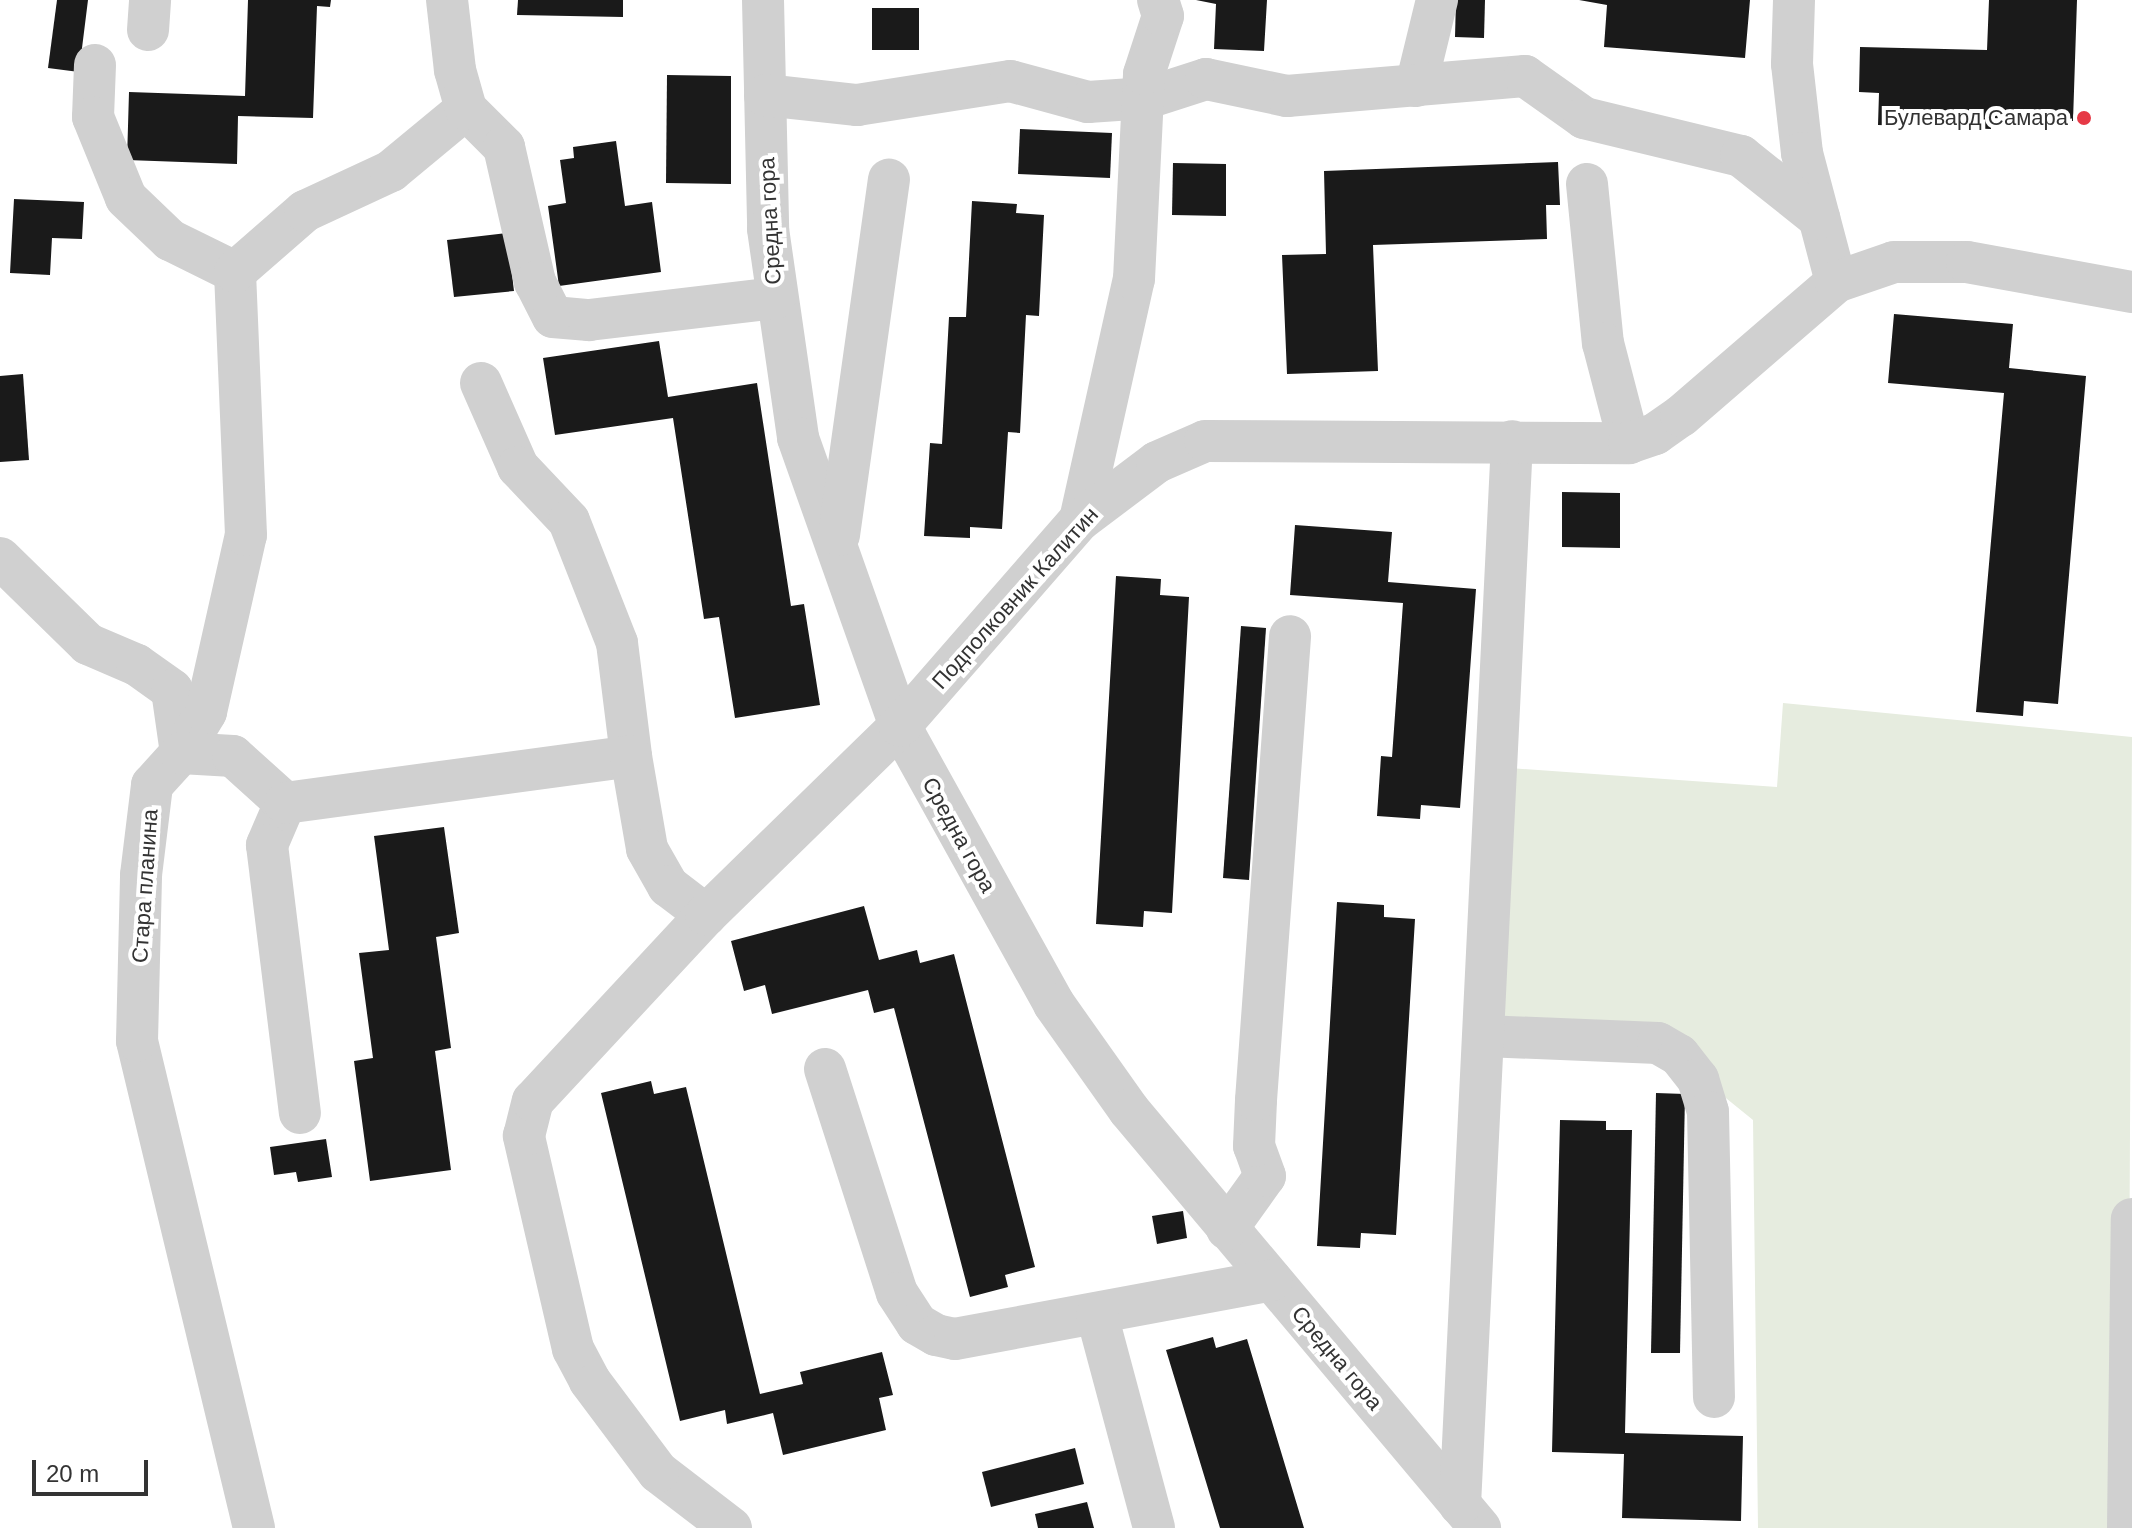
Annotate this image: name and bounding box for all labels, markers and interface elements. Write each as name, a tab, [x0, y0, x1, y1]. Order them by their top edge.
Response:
place label: Булевард Самара	[1884, 105, 2068, 131]
marker: Булевард Самара	[2075, 109, 2093, 127]
street label: Средна гора	[753, 157, 787, 285]
street label: Подполковник Калитин	[926, 502, 1104, 694]
street label: Средна гора	[917, 773, 1001, 897]
street label: Стара планина	[126, 808, 164, 964]
street label: Средна гора	[1286, 1301, 1388, 1415]
scale bar	[36, 1444, 152, 1494]
text: 20 m	[46, 1460, 99, 1487]

